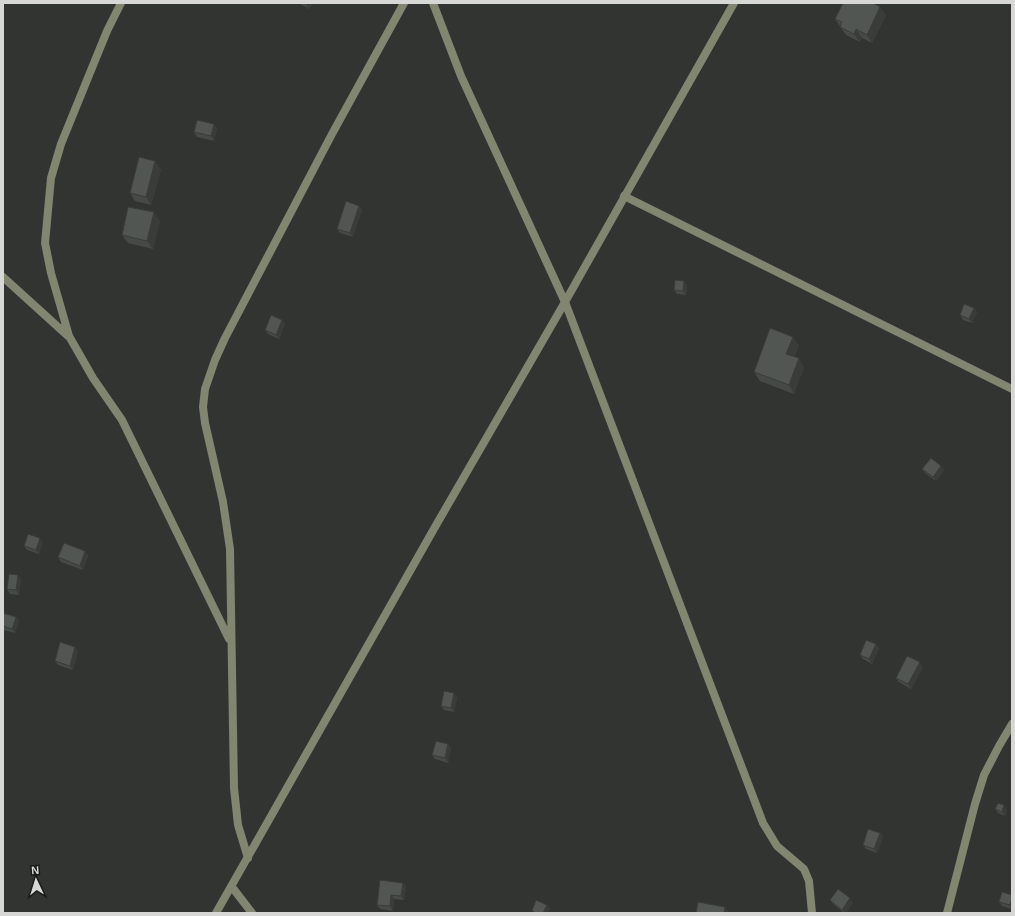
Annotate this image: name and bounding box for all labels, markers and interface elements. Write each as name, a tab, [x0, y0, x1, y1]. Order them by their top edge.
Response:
north arrow	[16, 860, 56, 900]
text: N	[31, 864, 40, 876]

